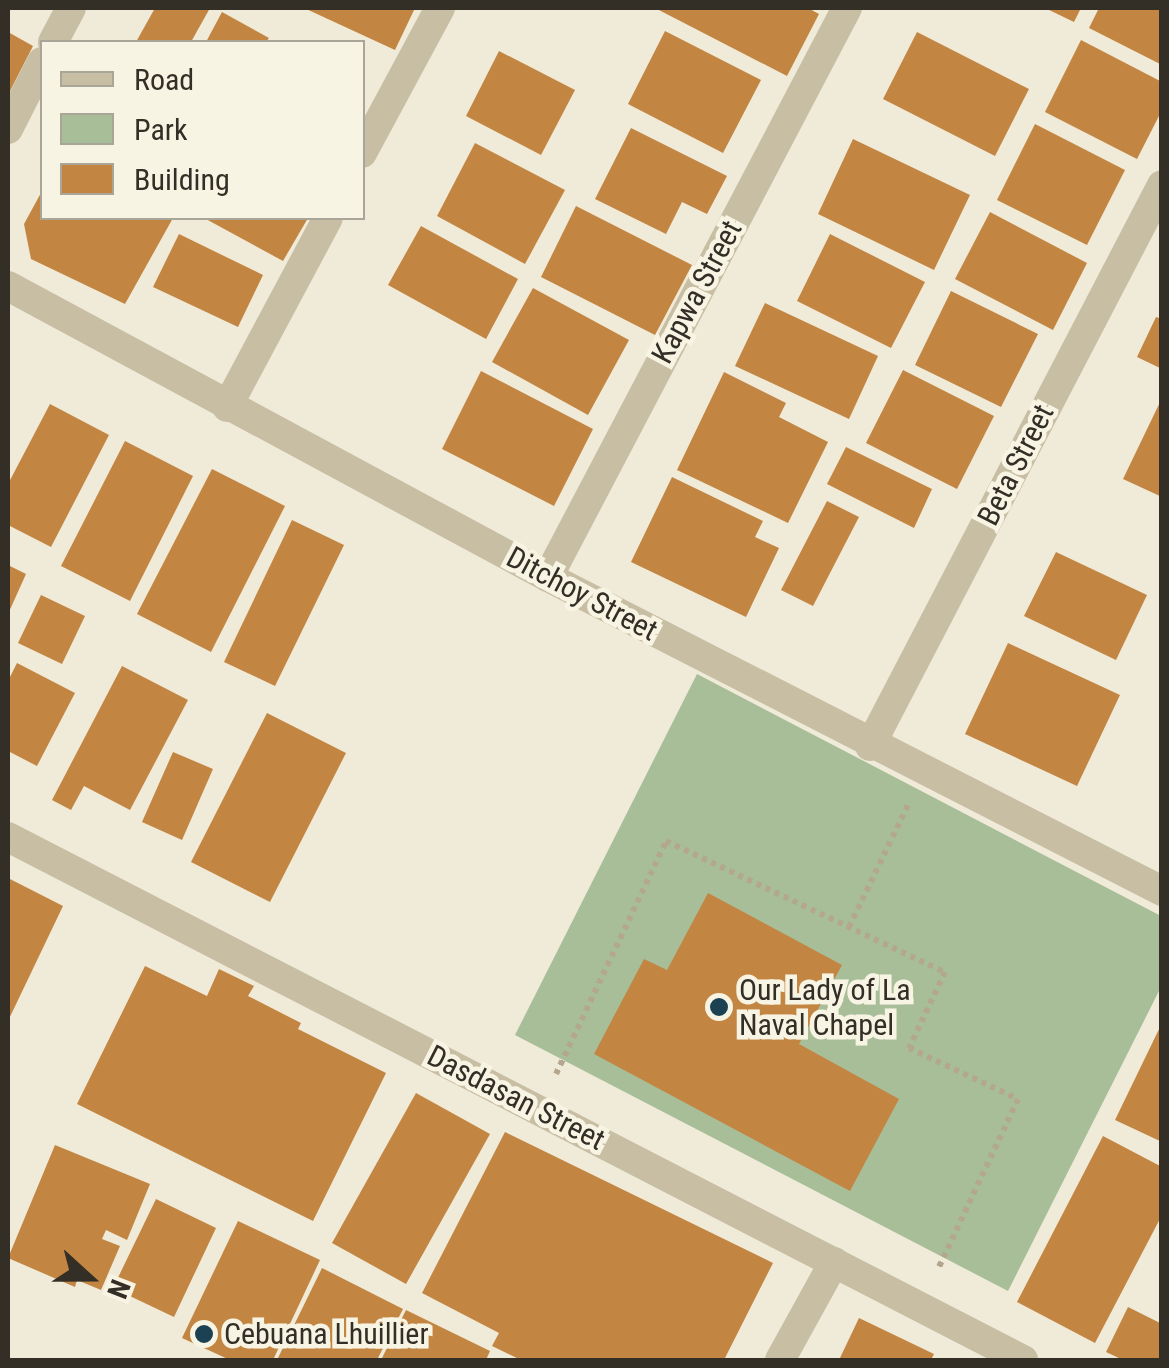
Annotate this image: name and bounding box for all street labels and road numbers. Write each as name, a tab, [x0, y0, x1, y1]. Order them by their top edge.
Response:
street label: Kapwa Street	[644, 214, 750, 370]
street label: Beta Street	[970, 399, 1062, 531]
street label: Ditchoy Street	[500, 539, 664, 649]
street label: Dasdasan Street	[421, 1038, 611, 1158]

